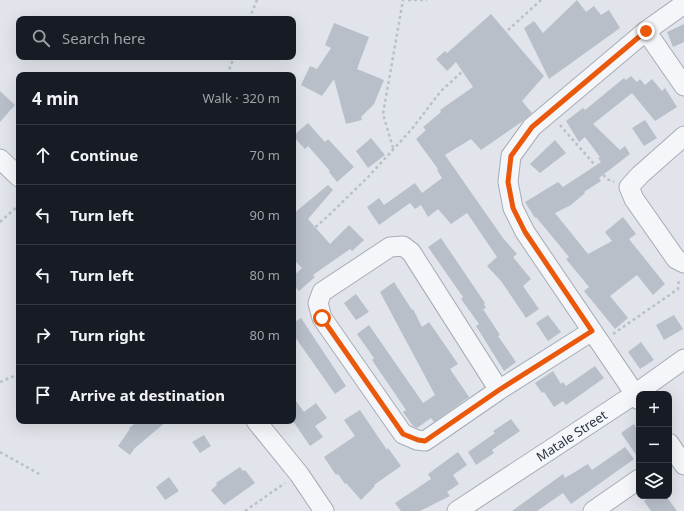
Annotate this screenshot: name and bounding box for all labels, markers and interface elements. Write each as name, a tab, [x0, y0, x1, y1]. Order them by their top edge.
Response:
search box	[16, 16, 296, 60]
route end	[637, 22, 655, 40]
icon: search	[30, 27, 52, 49]
text: Search here	[62, 28, 145, 48]
text: 4 min	[32, 87, 79, 110]
text: Walk · 320 m	[202, 89, 280, 107]
icon: ahead	[32, 144, 54, 166]
text: Continue	[70, 145, 138, 165]
text: 70 m	[250, 146, 280, 164]
icon: left	[32, 204, 54, 226]
text: Turn left	[70, 205, 134, 225]
text: 90 m	[250, 206, 280, 224]
icon: left	[32, 264, 54, 286]
text: Turn left	[70, 265, 134, 285]
text: 80 m	[250, 266, 280, 284]
route start	[313, 309, 331, 327]
icon: right	[32, 324, 54, 346]
text: Turn right	[70, 325, 145, 345]
text: 80 m	[250, 326, 280, 344]
icon: arrive	[32, 384, 54, 406]
text: Arrive at destination	[70, 385, 225, 405]
map controls	[636, 391, 672, 499]
button: +	[636, 391, 672, 427]
street label: Matale Street	[532, 406, 611, 466]
button: −	[636, 427, 672, 463]
button: layers	[636, 463, 672, 499]

